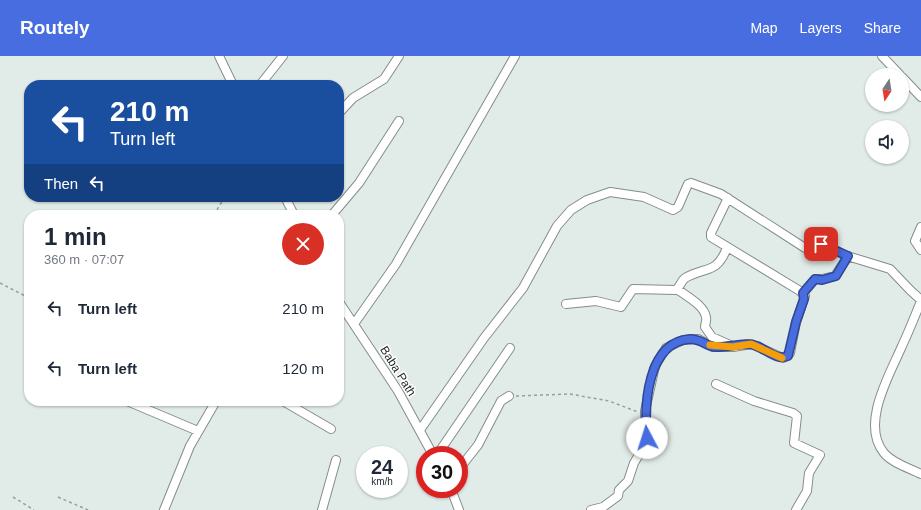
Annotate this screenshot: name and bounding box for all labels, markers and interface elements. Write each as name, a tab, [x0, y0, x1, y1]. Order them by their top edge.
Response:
text: Routely	[20, 17, 90, 38]
text: Map	[750, 20, 778, 36]
text: Layers	[800, 20, 842, 36]
text: Share	[864, 20, 901, 36]
north arrow	[865, 68, 909, 112]
map controls	[865, 68, 909, 164]
icon: left	[44, 96, 96, 148]
text: 210 m	[110, 96, 189, 127]
button: sound	[865, 120, 909, 164]
text: Turn left	[110, 129, 175, 149]
icon: left	[86, 172, 108, 194]
text: Then	[44, 175, 78, 192]
text: 1 min	[44, 223, 107, 250]
button: close	[282, 223, 324, 265]
pin	[804, 227, 838, 261]
icon: arrive	[810, 233, 832, 255]
text: 360 m · 07:07	[44, 252, 124, 267]
icon: left	[44, 297, 66, 319]
text: Turn left	[78, 300, 137, 317]
text: 210 m	[282, 300, 324, 317]
street label: Baba Path	[377, 344, 419, 398]
icon: left	[44, 357, 66, 379]
text: Turn left	[78, 360, 137, 377]
text: 120 m	[282, 360, 324, 377]
position arrow	[626, 417, 668, 459]
speed limit sign: 30	[416, 446, 468, 498]
text: 24	[371, 456, 393, 478]
text: km/h	[371, 476, 393, 487]

